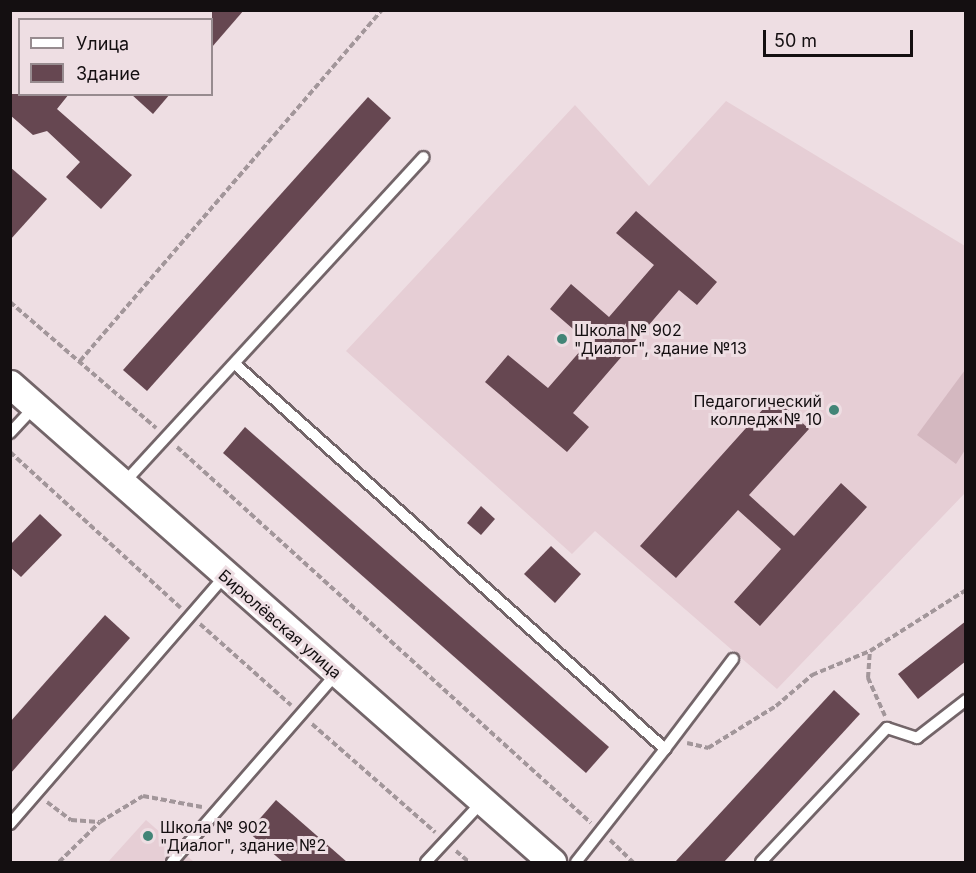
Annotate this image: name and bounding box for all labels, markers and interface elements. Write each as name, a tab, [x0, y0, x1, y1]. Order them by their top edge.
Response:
legend	[18, 18, 213, 96]
scale bar	[766, 18, 916, 56]
text: 50 m	[774, 30, 817, 51]
text: Улица	[76, 33, 129, 54]
text: Здание	[76, 63, 140, 84]
place label: Школа № 902 "Диалог", здание №13	[574, 320, 747, 358]
marker: Школа № 902 "Диалог", здание №13	[555, 332, 569, 346]
place label: Педагогический колледж № 10	[693, 391, 822, 429]
marker: Педагогический колледж № 10	[827, 403, 841, 417]
street label: Бирюлёвская улица	[215, 565, 345, 683]
place label: Школа № 902 "Диалог", здание №2	[160, 817, 326, 855]
marker: Школа № 902 "Диалог", здание №2	[141, 829, 155, 843]

